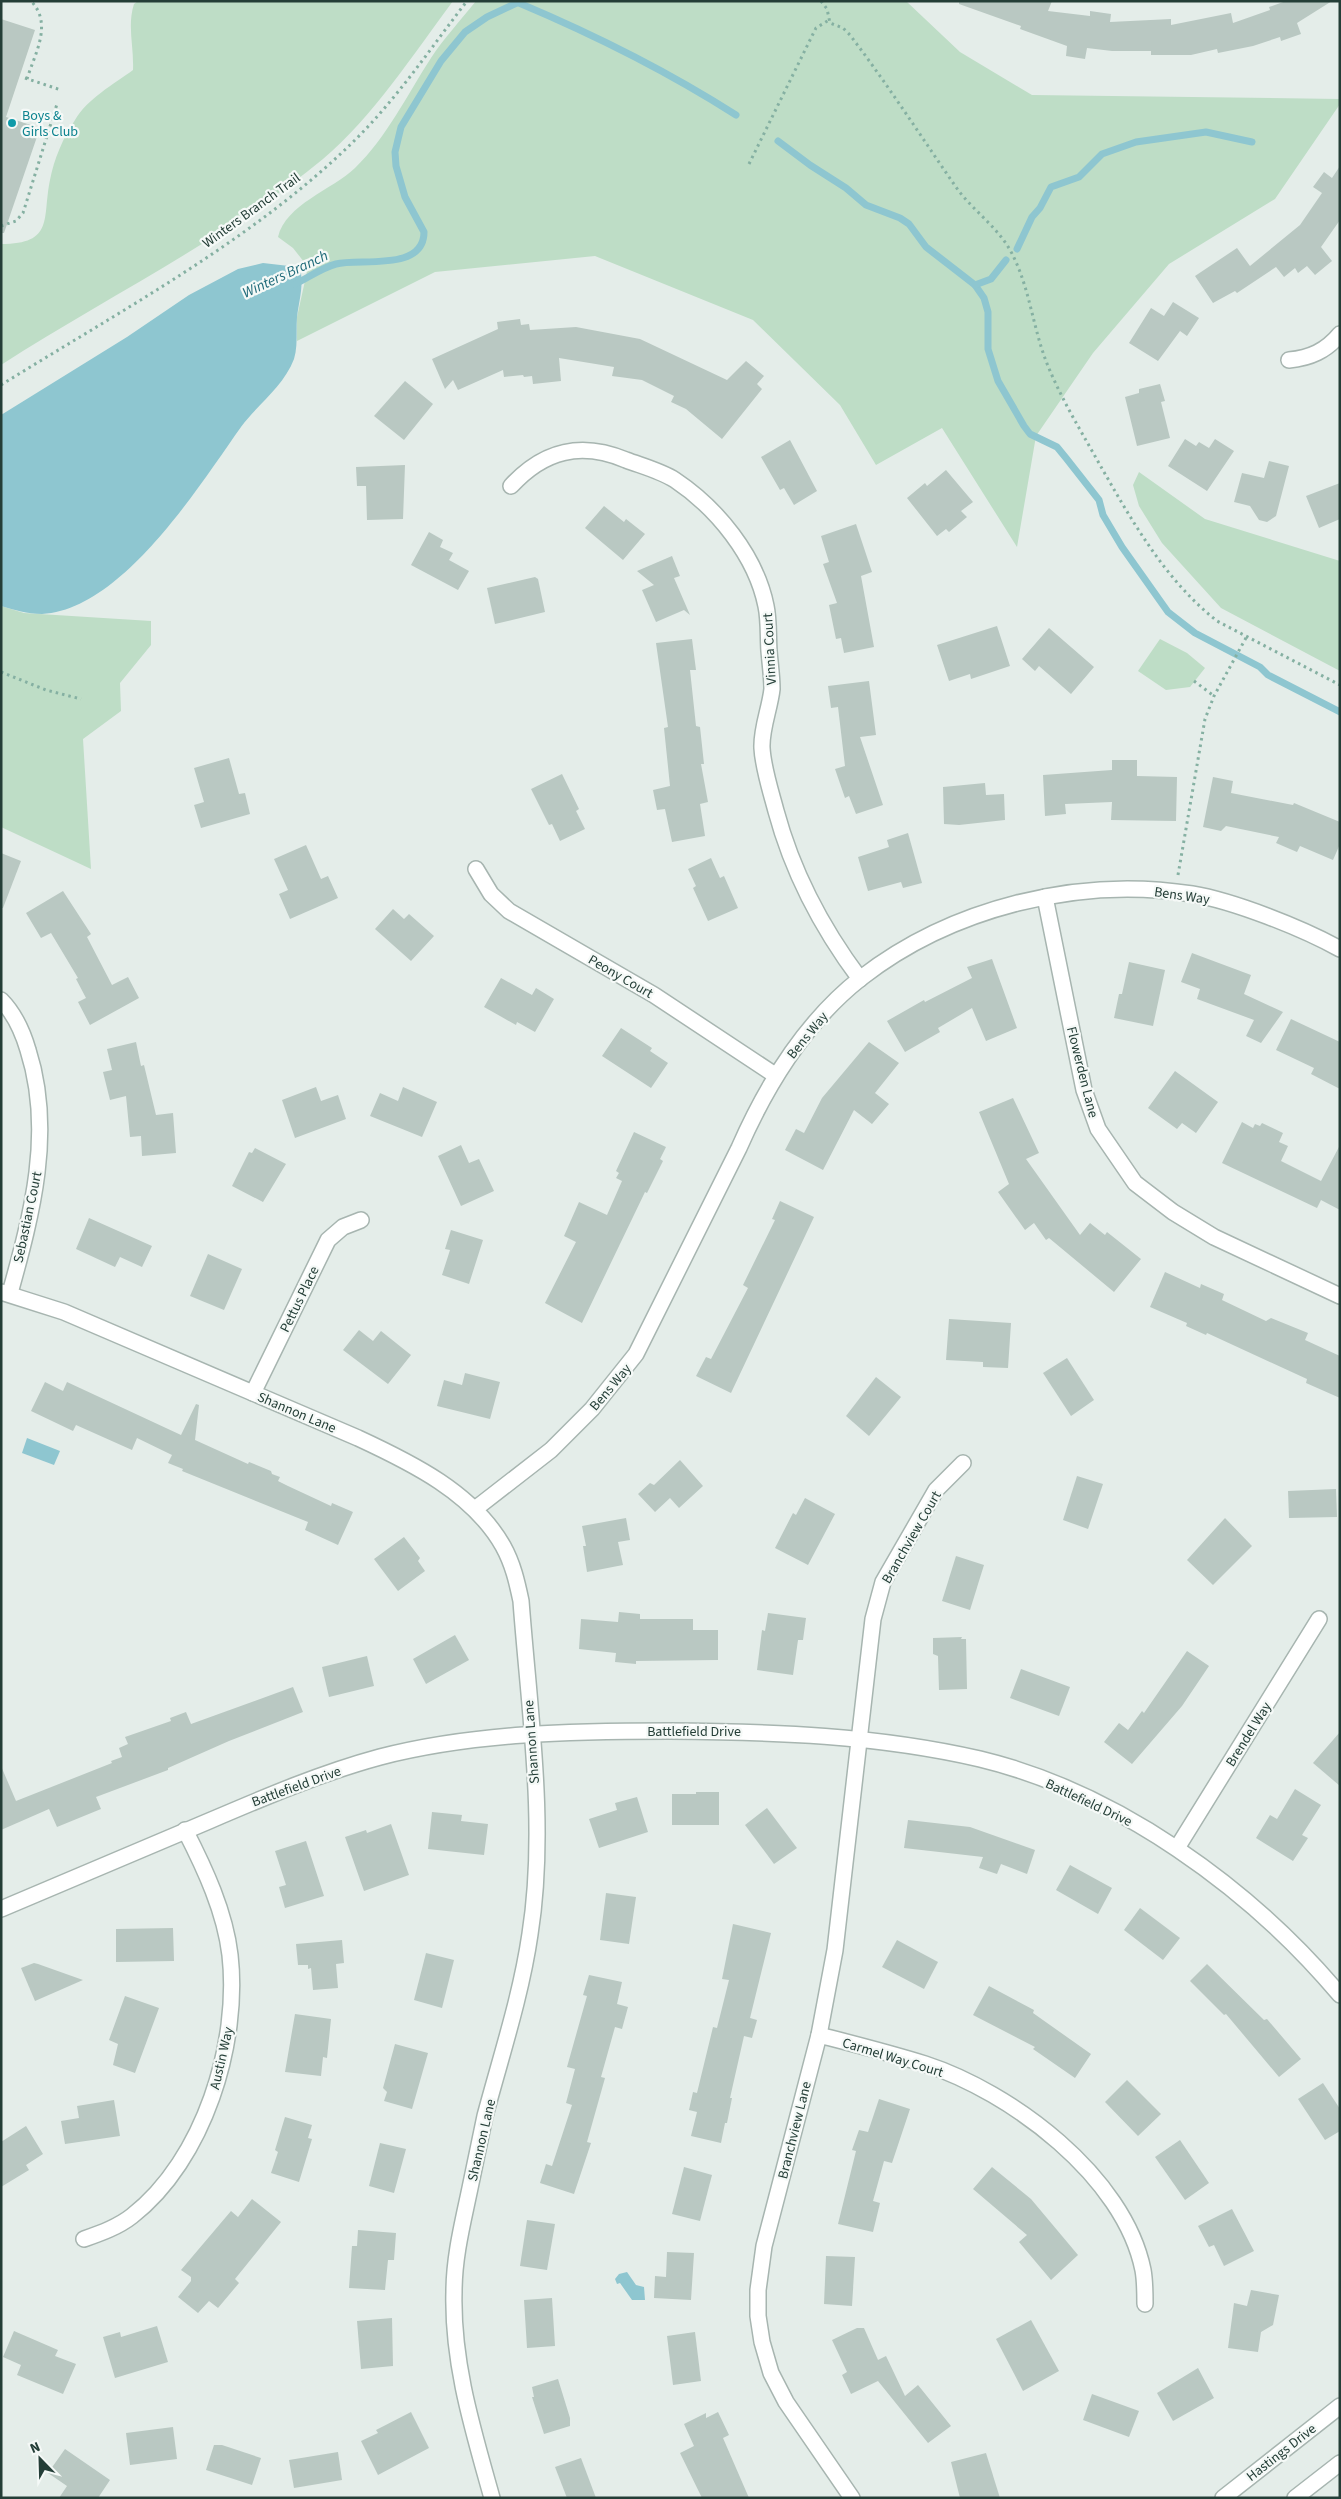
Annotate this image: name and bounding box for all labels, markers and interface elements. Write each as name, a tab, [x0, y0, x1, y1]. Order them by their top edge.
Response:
place label: Boys & Girls Club	[22, 106, 78, 142]
marker: Boys & Girls Club	[6, 117, 18, 129]
street label: Winters Branch Trail	[198, 168, 305, 253]
water label: Winters Branch	[239, 245, 332, 304]
street label: Vinnia Court	[758, 612, 782, 685]
street label: Bens Way	[1153, 882, 1211, 910]
street label: Peony Court	[584, 950, 657, 1004]
street label: Bens Way	[782, 1007, 833, 1064]
street label: Flowerden Lane	[1061, 1025, 1103, 1120]
street label: Sebastian Court	[9, 1169, 47, 1265]
street label: Pettus Place	[275, 1263, 325, 1336]
street label: Bens Way	[585, 1359, 637, 1415]
street label: Shannon Lane	[254, 1387, 339, 1439]
street label: Branchview Court	[877, 1487, 947, 1588]
street label: Brendel Way	[1221, 1698, 1277, 1771]
street label: Shannon Lane	[519, 1699, 545, 1785]
street label: Battlefield Drive	[647, 1722, 741, 1742]
street label: Battlefield Drive	[249, 1761, 344, 1812]
street label: Battlefield Drive	[1042, 1774, 1135, 1832]
street label: Austin Way	[205, 2024, 239, 2092]
street label: Carmel Way Court	[840, 2033, 946, 2083]
street label: Branchview Lane	[773, 2079, 817, 2181]
street label: Shannon Lane	[463, 2097, 501, 2183]
street label: Hastings Drive	[1242, 2419, 1321, 2486]
north arrow	[15, 2434, 65, 2484]
text: N	[27, 2437, 44, 2459]

